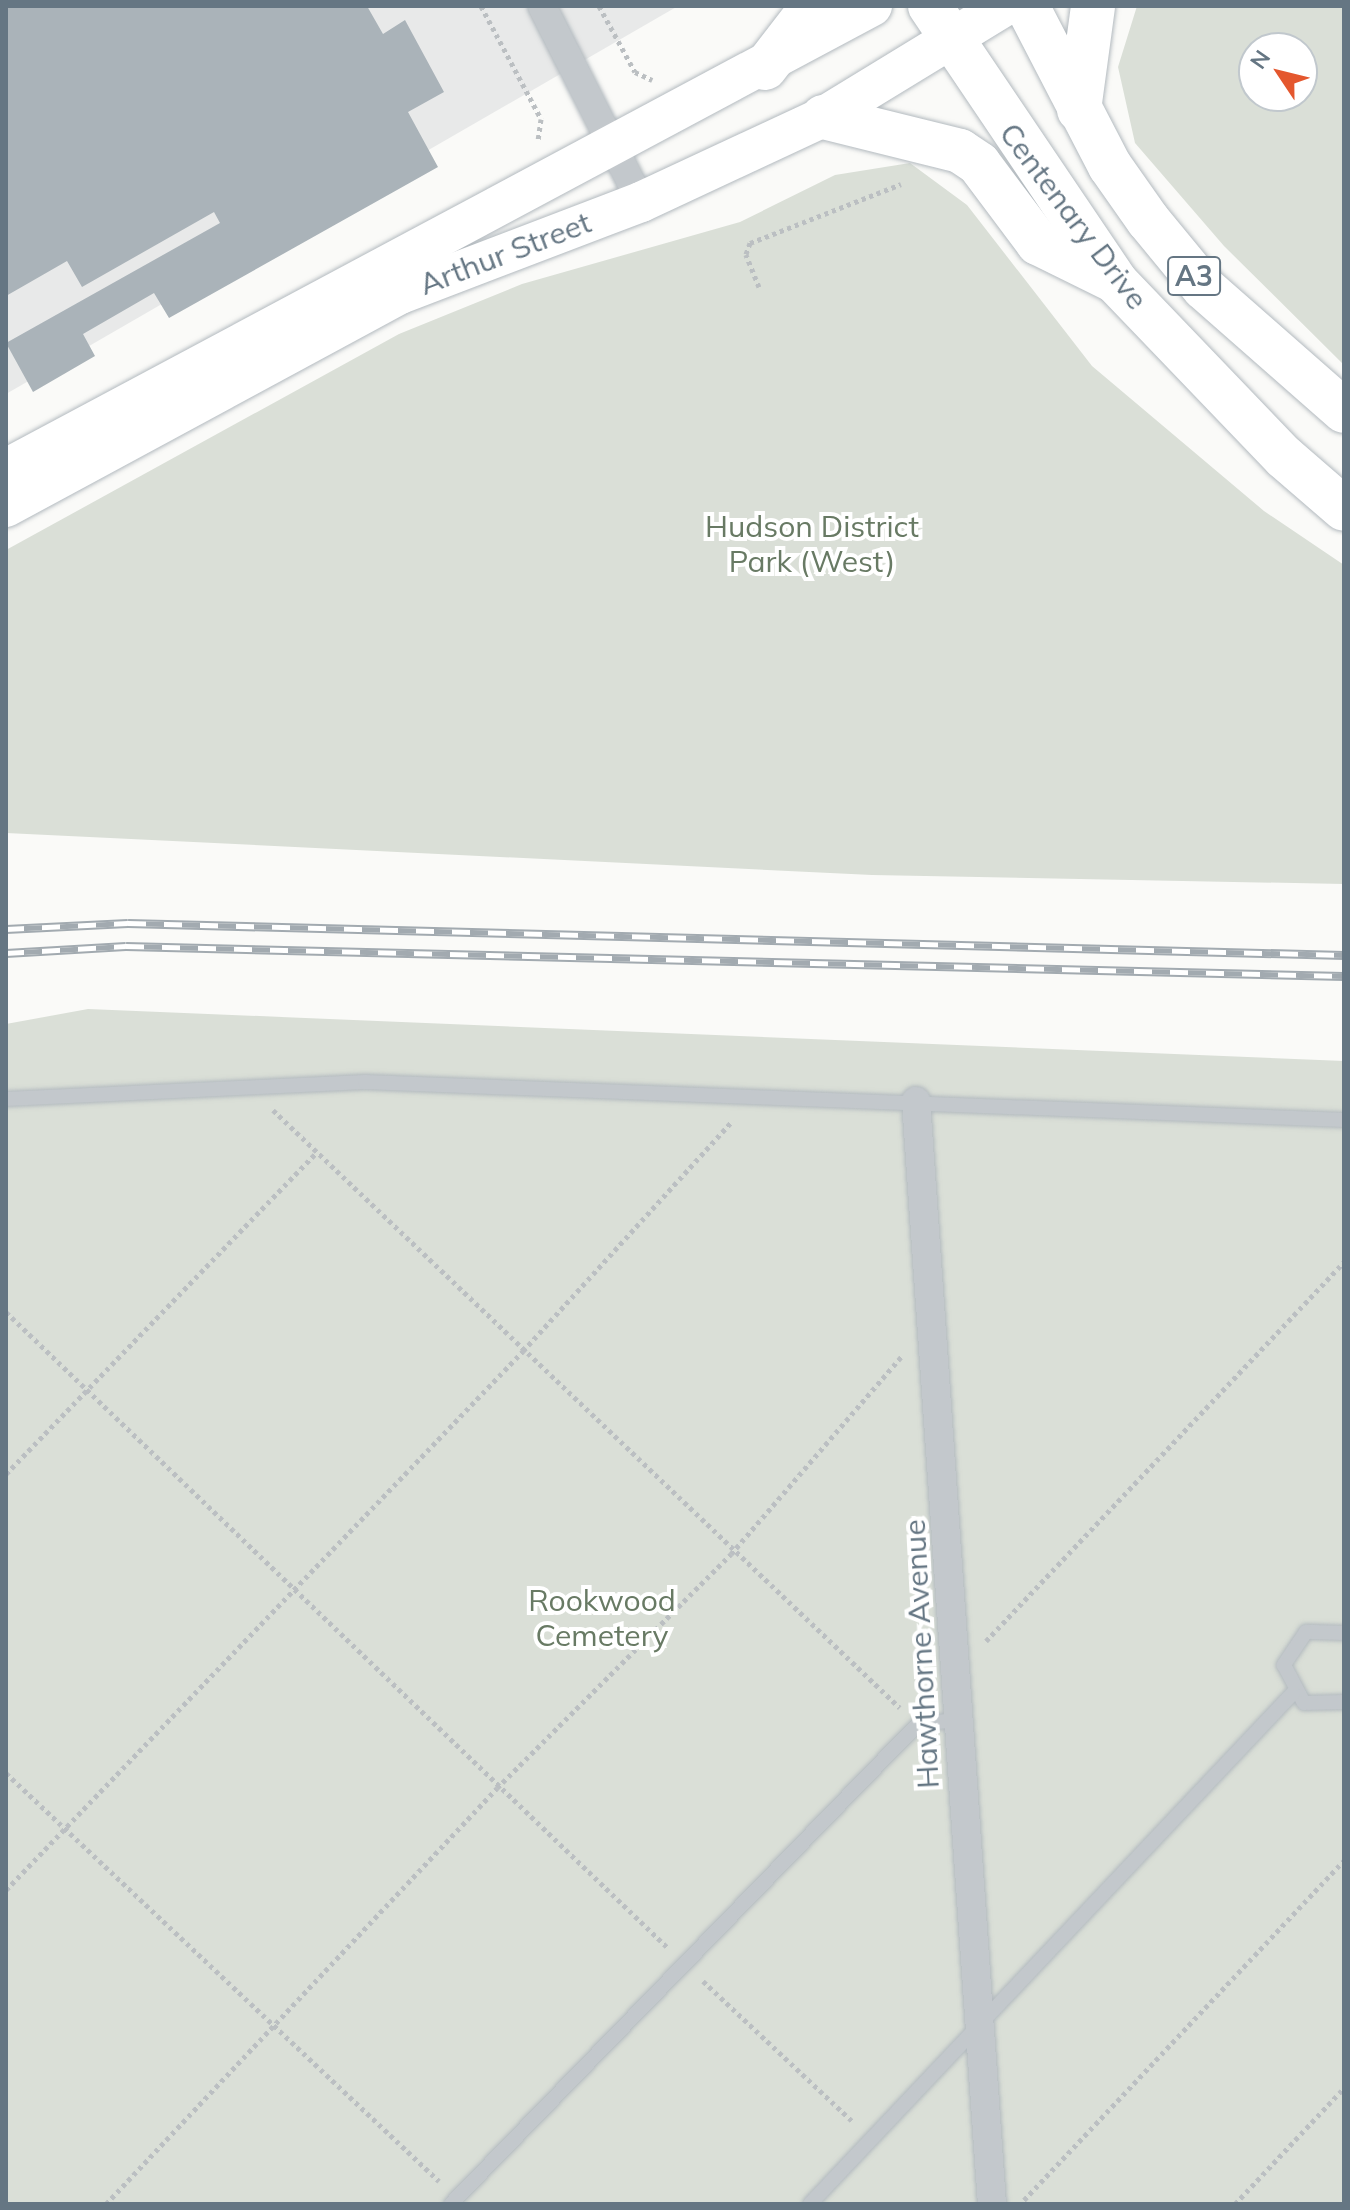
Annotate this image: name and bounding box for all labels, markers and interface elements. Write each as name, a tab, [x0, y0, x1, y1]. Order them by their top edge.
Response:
north arrow	[1238, 32, 1318, 112]
text: N	[1244, 45, 1276, 74]
street label: Centenary Drive	[992, 116, 1156, 316]
street label: Arthur Street	[414, 204, 596, 302]
road number: A3	[1166, 252, 1222, 300]
park label: Hudson District Park (West)	[705, 508, 919, 578]
street label: Hawthorne Avenue	[896, 1518, 946, 1790]
park label: Rookwood Cemetery	[528, 1582, 676, 1652]

